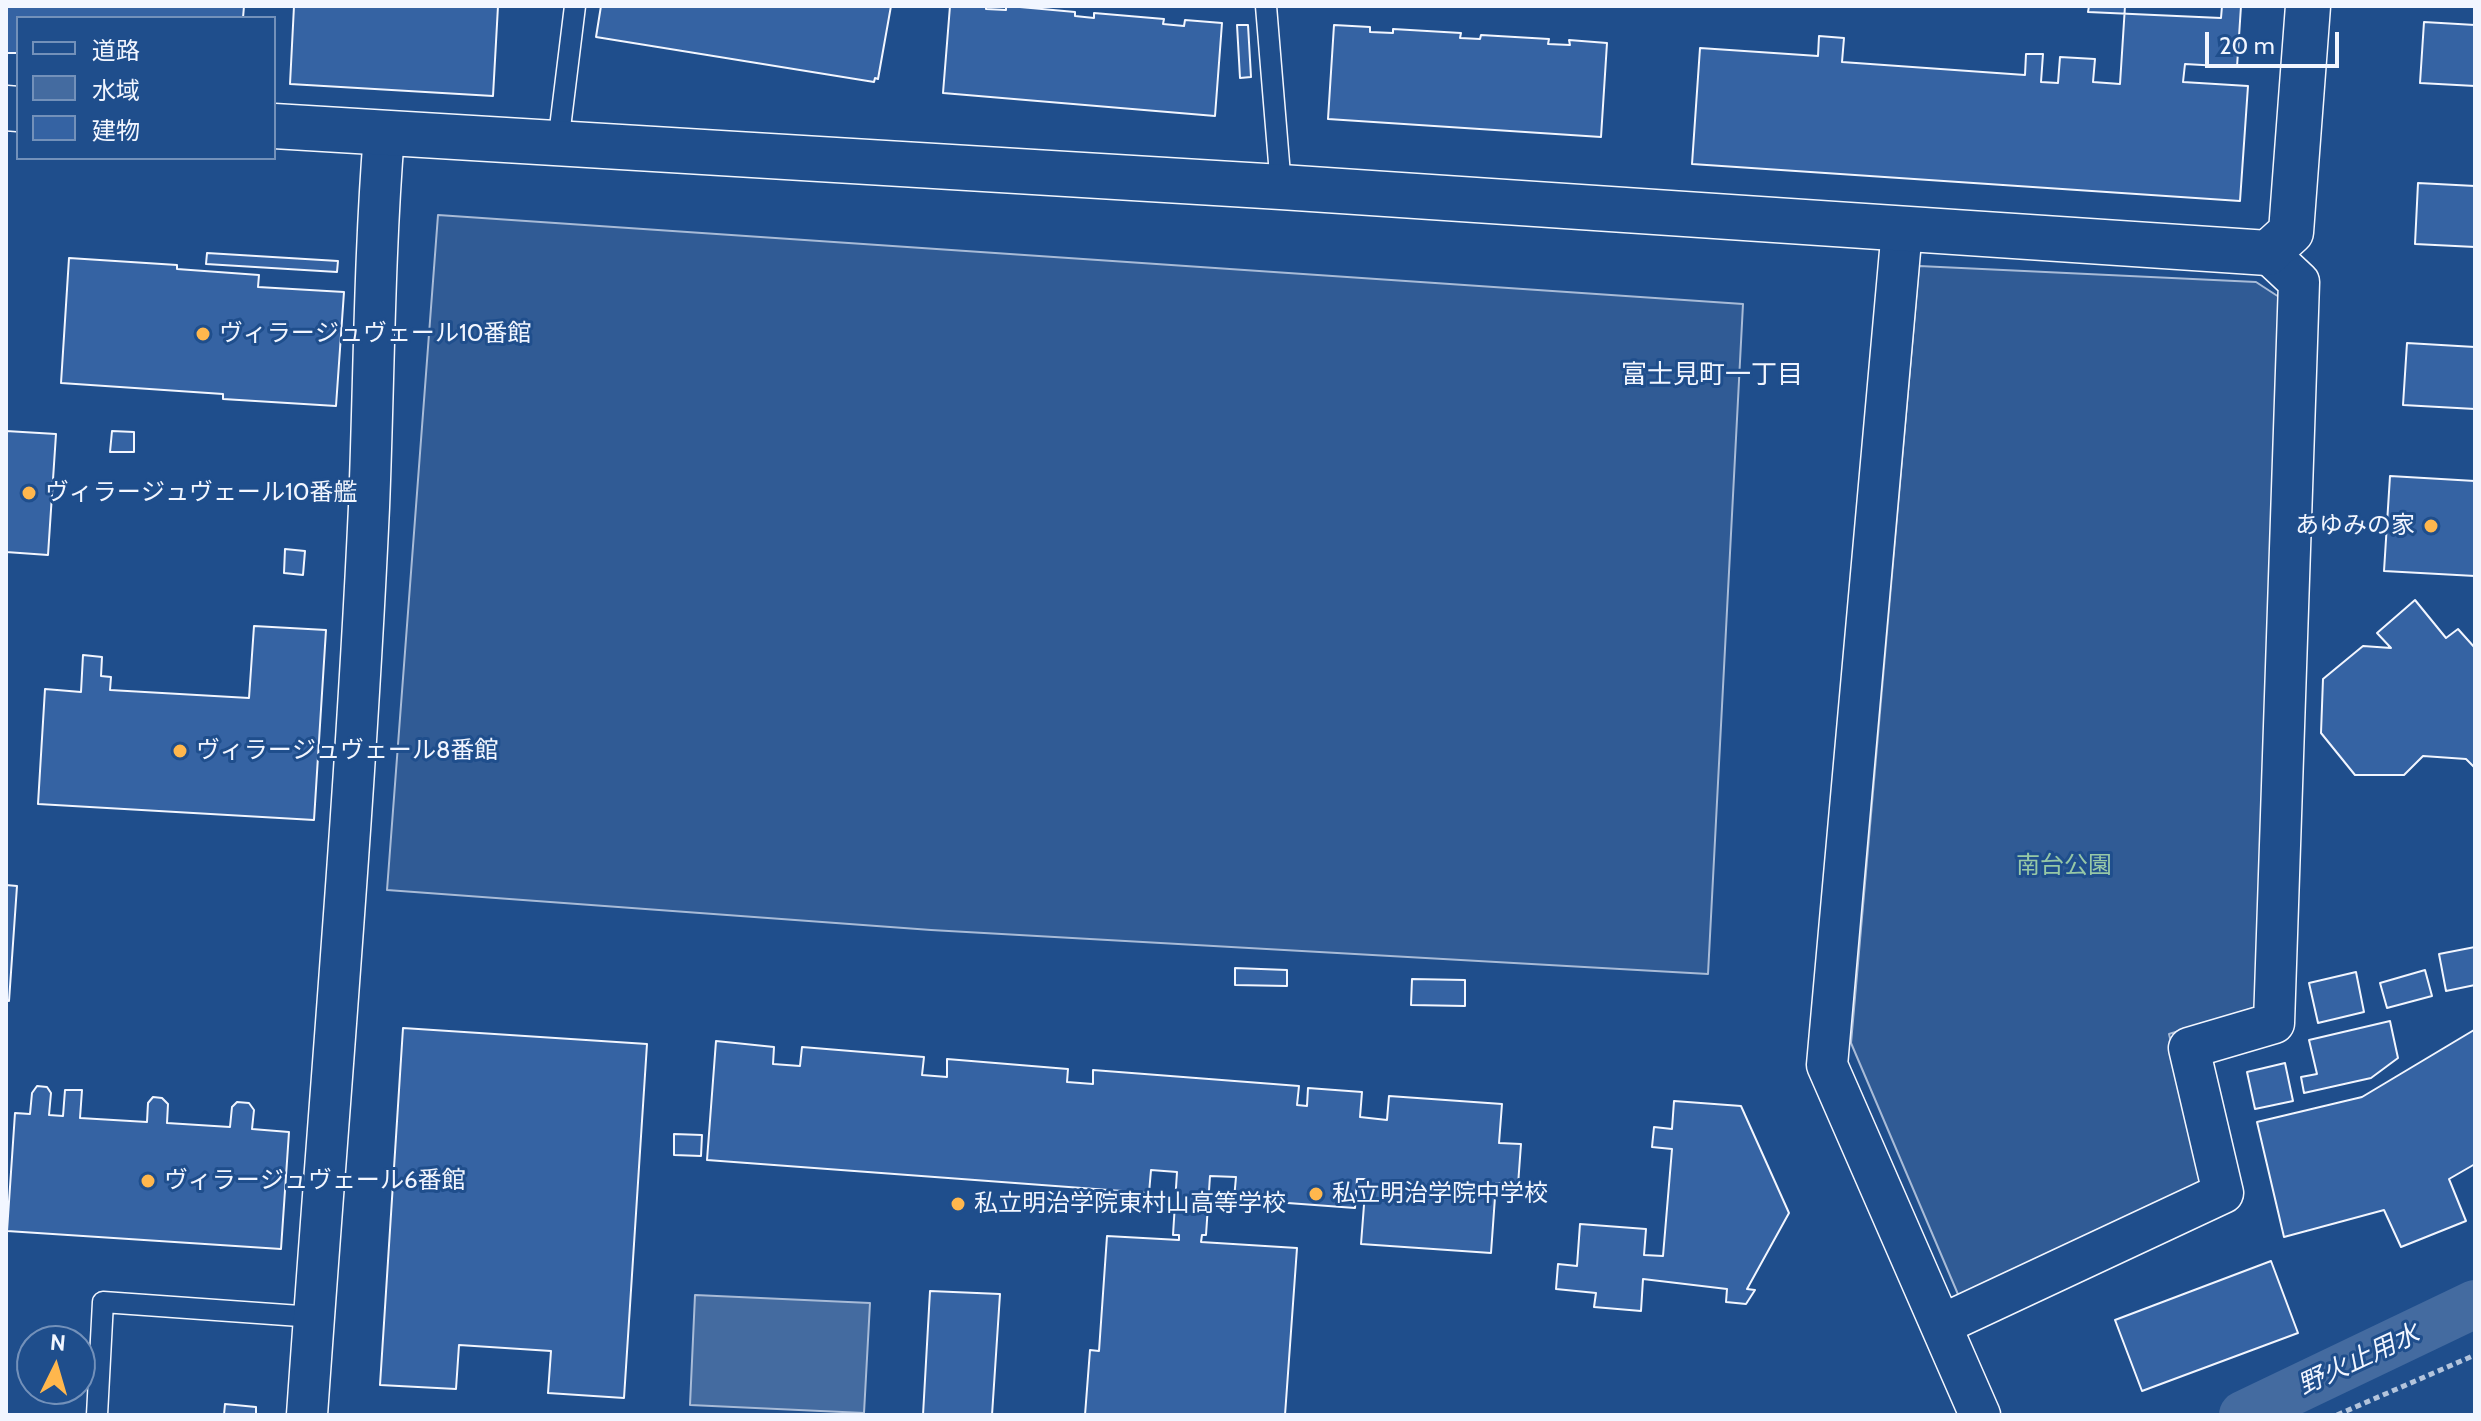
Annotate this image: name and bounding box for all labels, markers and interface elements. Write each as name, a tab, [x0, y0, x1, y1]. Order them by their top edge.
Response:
legend	[16, 16, 276, 160]
scale bar	[2209, 16, 2343, 66]
text: 20 m	[2219, 31, 2275, 60]
text: 道路	[92, 36, 140, 65]
text: 水域	[92, 76, 140, 105]
text: 建物	[92, 116, 140, 145]
place label: ヴィラージュヴェール10番館	[219, 320, 532, 348]
marker: ヴィラージュヴェール10番館	[194, 325, 212, 343]
district label: 富士見町一丁目	[1621, 359, 1803, 391]
place label: ヴィラージュヴェール10番艦	[45, 479, 358, 507]
marker: ヴィラージュヴェール10番艦	[20, 484, 38, 502]
place label: あゆみの家	[2295, 512, 2415, 540]
marker: あゆみの家	[2422, 517, 2440, 535]
place label: ヴィラージュヴェール8番館	[196, 737, 499, 765]
marker: ヴィラージュヴェール8番館	[171, 742, 189, 760]
park label: 南台公園	[2016, 852, 2112, 880]
place label: ヴィラージュヴェール6番館	[164, 1167, 466, 1195]
marker: ヴィラージュヴェール6番館	[139, 1172, 157, 1190]
place label: 私立明治学院中学校	[1332, 1180, 1548, 1208]
marker: 私立明治学院中学校	[1307, 1185, 1325, 1203]
place label: 私立明治学院東村山高等学校	[974, 1190, 1286, 1218]
marker: 私立明治学院東村山高等学校	[949, 1195, 967, 1213]
water label: 野火止用水	[2293, 1318, 2425, 1402]
north arrow	[16, 1325, 96, 1405]
text: N	[49, 1328, 67, 1357]

